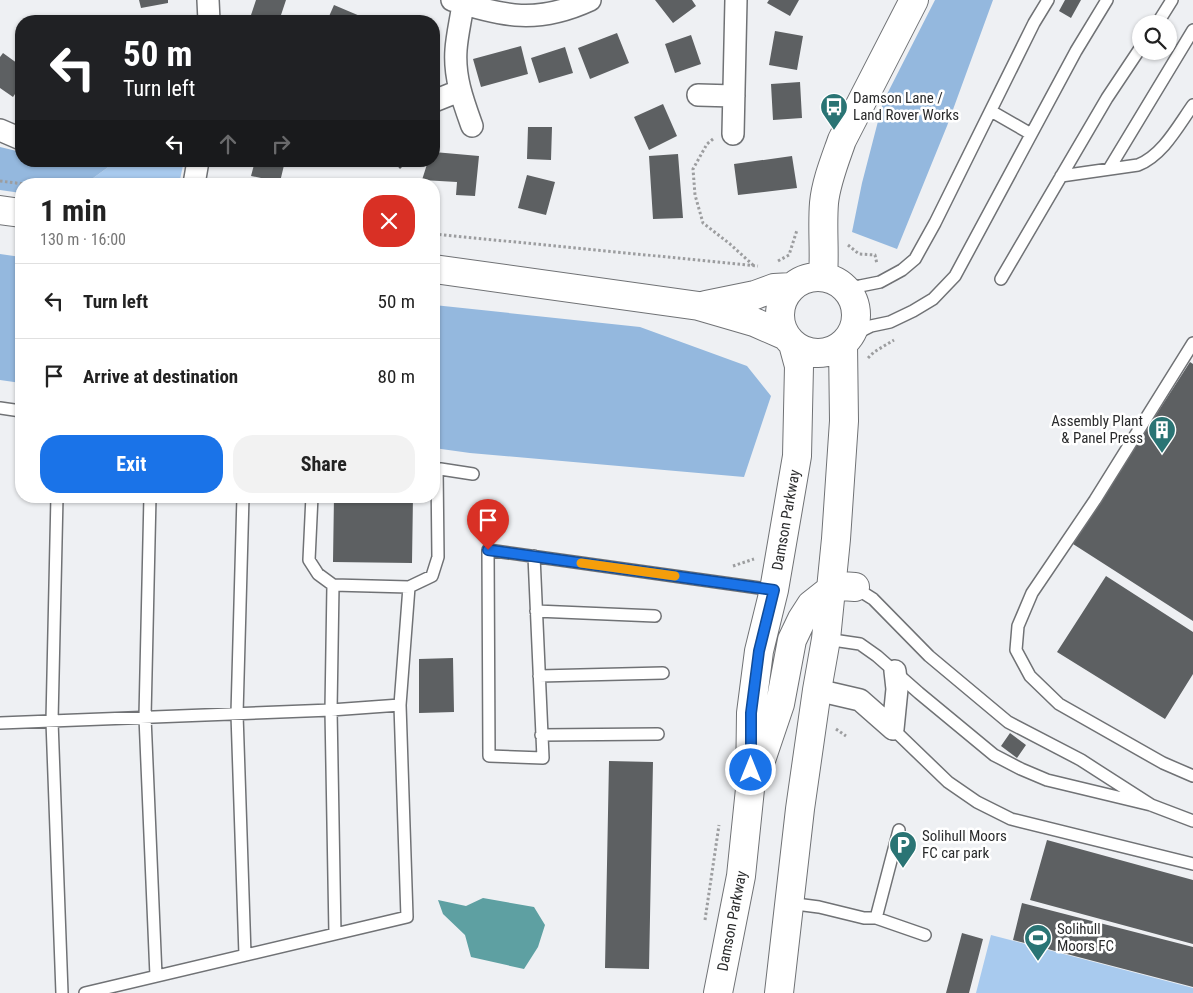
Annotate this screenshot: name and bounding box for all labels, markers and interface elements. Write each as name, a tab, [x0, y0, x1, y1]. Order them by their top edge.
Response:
map controls	[1132, 15, 1177, 60]
button: search	[1132, 15, 1177, 60]
text: 50 m	[123, 34, 192, 75]
icon: left	[40, 35, 105, 100]
text: Turn left	[123, 76, 195, 101]
place label: Damson Lane / Land Rover Works	[853, 89, 959, 124]
bus stop icon: Damson Lane / Land Rover Works	[819, 92, 849, 131]
icon: left	[161, 130, 189, 158]
icon: ahead	[214, 130, 242, 158]
icon: right	[267, 130, 295, 158]
text: 1 min	[40, 193, 107, 228]
button: close	[363, 195, 415, 247]
text: 130 m · 16:00	[40, 230, 126, 249]
icon: left	[40, 287, 68, 315]
text: Turn left	[83, 290, 148, 313]
text: 50 m	[378, 290, 415, 313]
icon: arrive	[40, 362, 68, 390]
text: Arrive at destination	[83, 365, 238, 388]
text: 80 m	[378, 365, 415, 388]
place label: Assembly Plant & Panel Press	[1051, 412, 1143, 447]
building icon: Assembly Plant & Panel Press	[1147, 415, 1177, 454]
button: Exit	[40, 435, 223, 493]
button: Share	[233, 435, 415, 493]
street label: Damson Parkway	[768, 468, 804, 572]
pin	[467, 499, 509, 550]
icon: arrive	[474, 506, 502, 534]
position arrow	[724, 743, 776, 795]
place label: Solihull Moors FC car park	[922, 827, 1007, 862]
parking icon: Solihull Moors FC car park	[888, 830, 918, 869]
street label: Damson Parkway	[713, 869, 751, 973]
place label: Solihull Moors FC	[1057, 920, 1114, 955]
sports icon: Solihull Moors FC	[1023, 923, 1053, 962]

